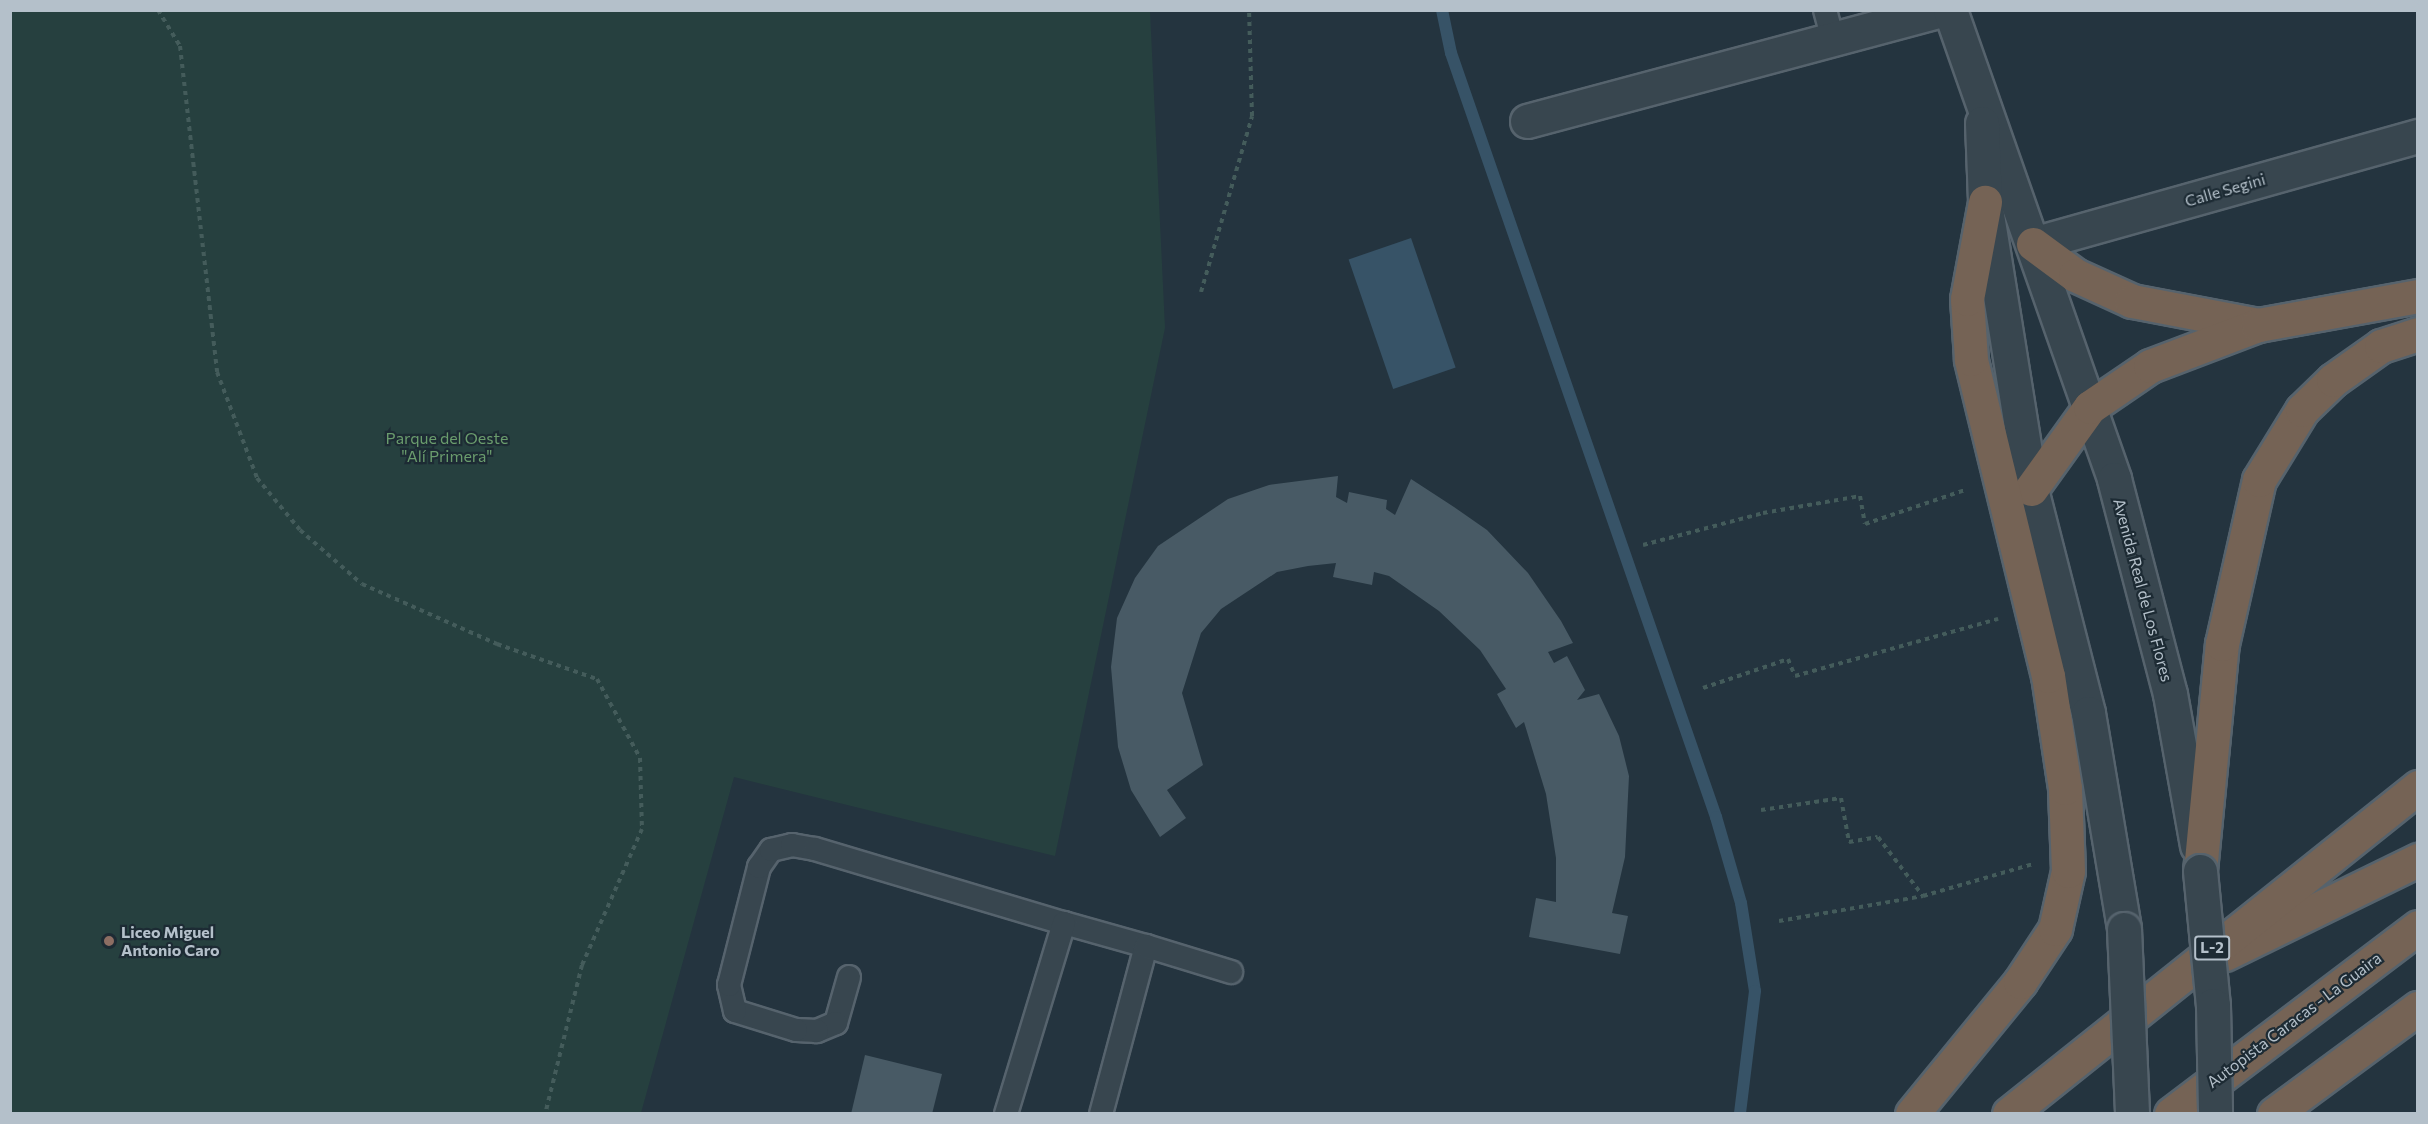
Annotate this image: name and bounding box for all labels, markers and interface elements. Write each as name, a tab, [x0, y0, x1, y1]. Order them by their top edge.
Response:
street label: Calle Segini	[2183, 169, 2267, 211]
park label: Parque del Oeste "Alí Primera"	[386, 428, 508, 466]
street label: Avenida Real de Los Flores	[2109, 496, 2177, 684]
place label: Liceo Miguel Antonio Caro	[121, 922, 220, 960]
marker: Liceo Miguel Antonio Caro	[102, 934, 116, 948]
road number: L-2	[2194, 936, 2230, 960]
street label: Autopista Caracas - La Guaira	[2203, 948, 2385, 1092]

